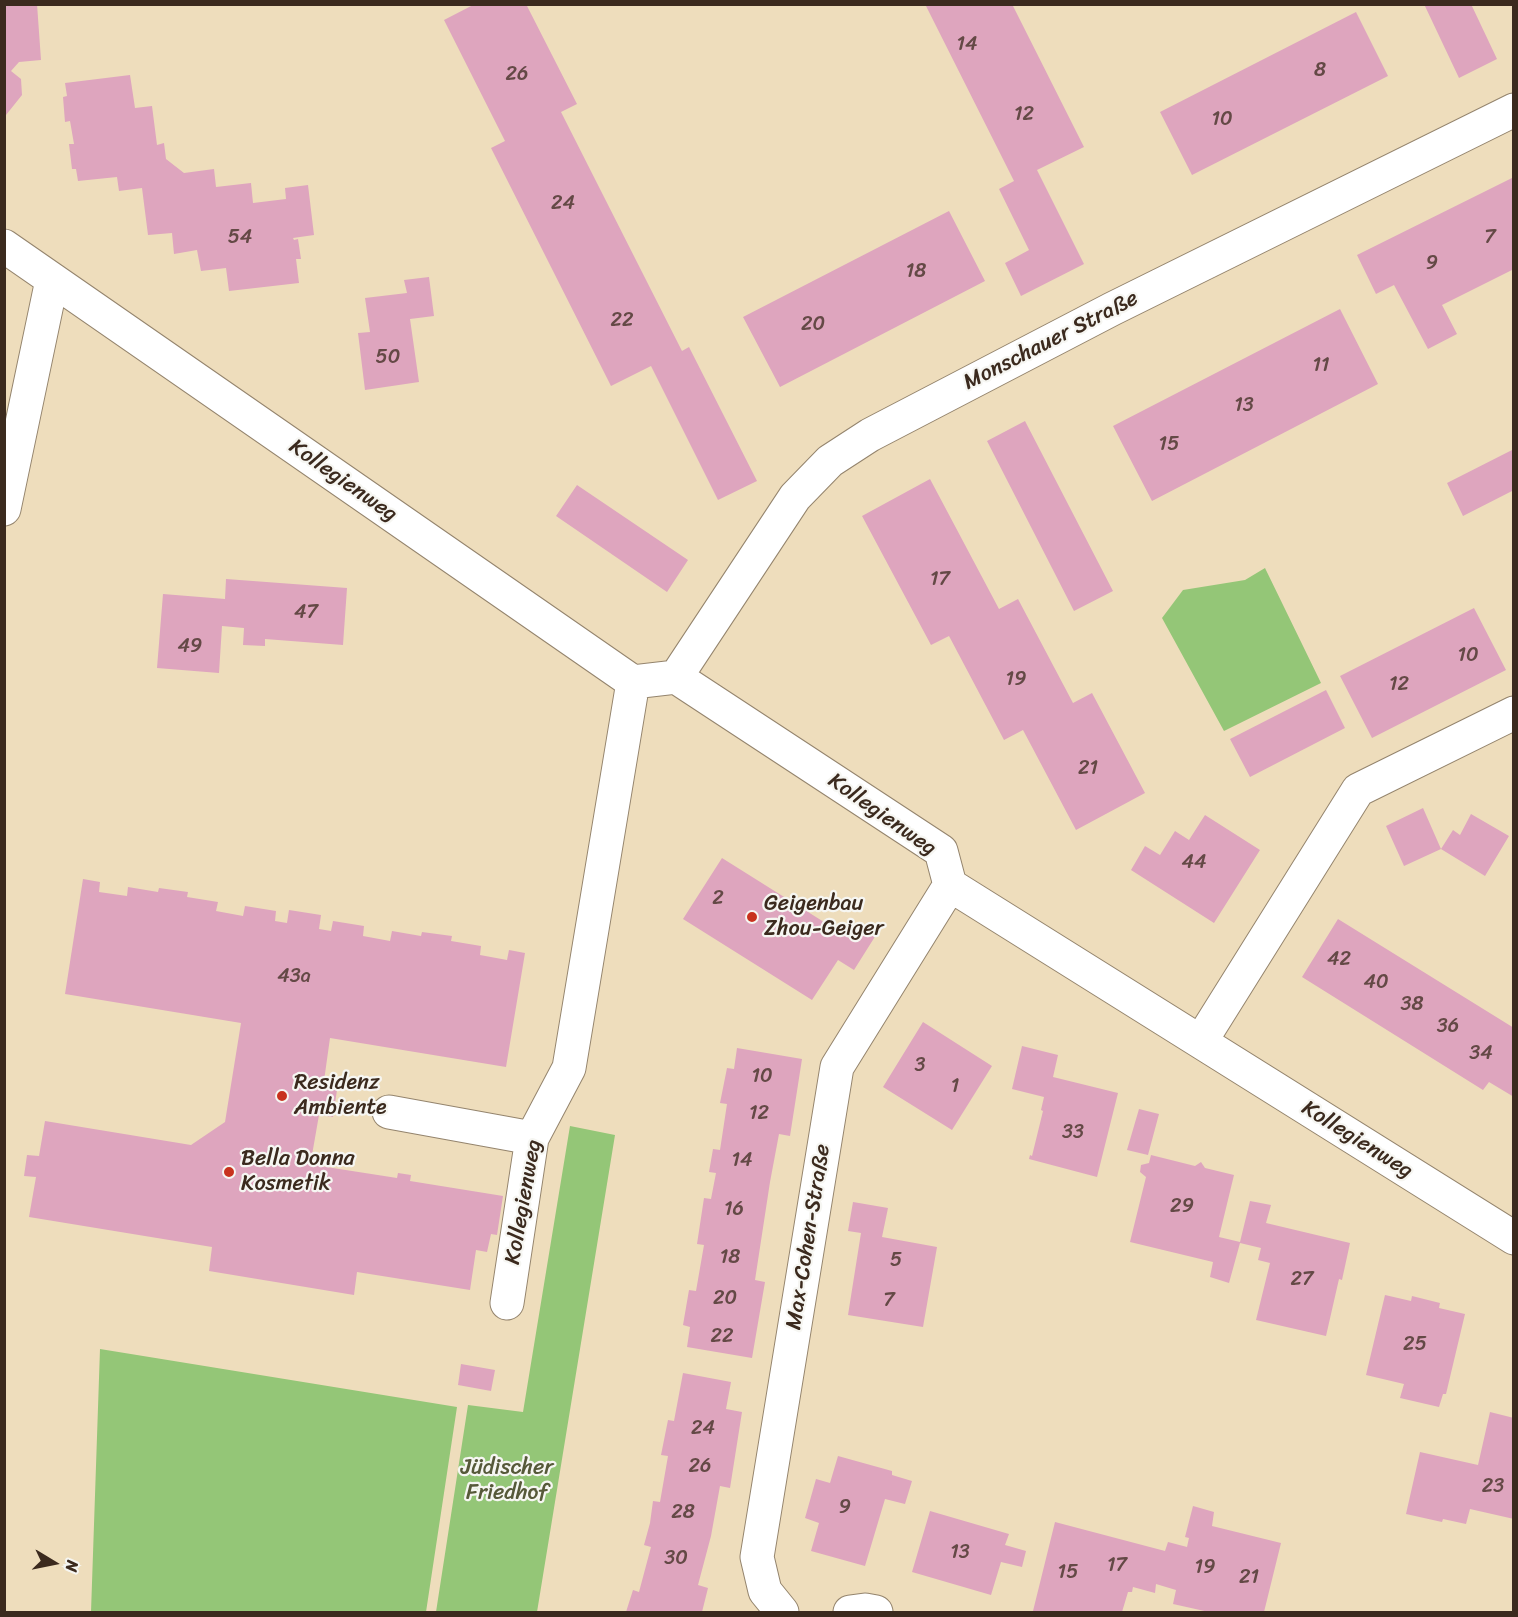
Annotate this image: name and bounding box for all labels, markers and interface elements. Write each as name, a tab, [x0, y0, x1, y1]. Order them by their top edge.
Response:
house number: 14	[956, 33, 978, 57]
house number: 8	[1314, 59, 1326, 83]
house number: 26	[506, 63, 528, 87]
house number: 12	[1014, 103, 1034, 127]
house number: 10	[1211, 108, 1233, 132]
house number: 24	[551, 192, 575, 216]
house number: 54	[228, 226, 252, 250]
house number: 7	[1484, 226, 1496, 250]
house number: 9	[1426, 252, 1438, 276]
house number: 18	[906, 260, 926, 284]
street label: Monschauer Straße	[959, 286, 1143, 396]
house number: 22	[610, 309, 634, 333]
house number: 20	[801, 313, 825, 337]
house number: 50	[376, 346, 400, 370]
house number: 11	[1312, 354, 1330, 378]
house number: 13	[1234, 394, 1254, 418]
house number: 15	[1159, 433, 1179, 457]
street label: Kollegienweg	[284, 434, 402, 528]
house number: 17	[930, 568, 950, 592]
house number: 47	[294, 601, 318, 625]
house number: 49	[178, 635, 202, 659]
house number: 10	[1457, 644, 1479, 668]
house number: 19	[1006, 668, 1026, 692]
house number: 12	[1389, 673, 1409, 697]
house number: 21	[1078, 757, 1098, 781]
street label: Kollegienweg	[823, 768, 941, 862]
house number: 44	[1182, 851, 1206, 875]
house number: 2	[712, 887, 724, 911]
place label: Geigenbau Zhou-Geiger	[764, 891, 884, 942]
marker: Geigenbau Zhou-Geiger	[745, 910, 759, 924]
house number: 42	[1327, 948, 1351, 972]
house number: 43a	[277, 965, 311, 989]
house number: 40	[1363, 971, 1389, 995]
house number: 38	[1400, 993, 1424, 1017]
house number: 36	[1437, 1015, 1459, 1039]
house number: 34	[1469, 1042, 1493, 1066]
house number: 3	[915, 1054, 925, 1078]
house number: 10	[751, 1065, 773, 1089]
place label: Residenz Ambiente	[294, 1070, 387, 1122]
house number: 1	[951, 1075, 959, 1099]
marker: Residenz Ambiente	[275, 1089, 289, 1103]
street label: Kollegienweg	[1296, 1095, 1418, 1185]
house number: 12	[749, 1102, 769, 1126]
house number: 33	[1062, 1121, 1084, 1145]
street label: Kollegienweg	[500, 1137, 548, 1267]
street label: Max-Cohen-Straße	[781, 1142, 837, 1332]
place label: Bella Donna Kosmetik	[241, 1146, 355, 1198]
house number: 14	[731, 1149, 753, 1173]
marker: Bella Donna Kosmetik	[222, 1165, 236, 1179]
house number: 29	[1170, 1195, 1194, 1219]
house number: 16	[724, 1198, 744, 1222]
house number: 18	[720, 1246, 740, 1270]
house number: 5	[890, 1249, 902, 1273]
house number: 27	[1291, 1268, 1313, 1292]
house number: 20	[713, 1287, 737, 1311]
house number: 7	[883, 1289, 895, 1313]
house number: 22	[710, 1325, 734, 1349]
house number: 25	[1403, 1333, 1427, 1357]
house number: 24	[691, 1417, 715, 1441]
park label: Jüdischer Friedhof	[461, 1455, 553, 1506]
house number: 26	[689, 1455, 711, 1479]
house number: 23	[1482, 1475, 1504, 1499]
house number: 9	[839, 1496, 851, 1520]
house number: 28	[671, 1501, 695, 1525]
north arrow	[24, 1533, 84, 1593]
house number: 13	[950, 1541, 970, 1565]
house number: 30	[664, 1547, 688, 1571]
house number: 17	[1107, 1554, 1127, 1578]
house number: 19	[1195, 1556, 1215, 1580]
text: N	[57, 1558, 87, 1574]
house number: 15	[1058, 1561, 1078, 1585]
house number: 21	[1239, 1566, 1259, 1590]

